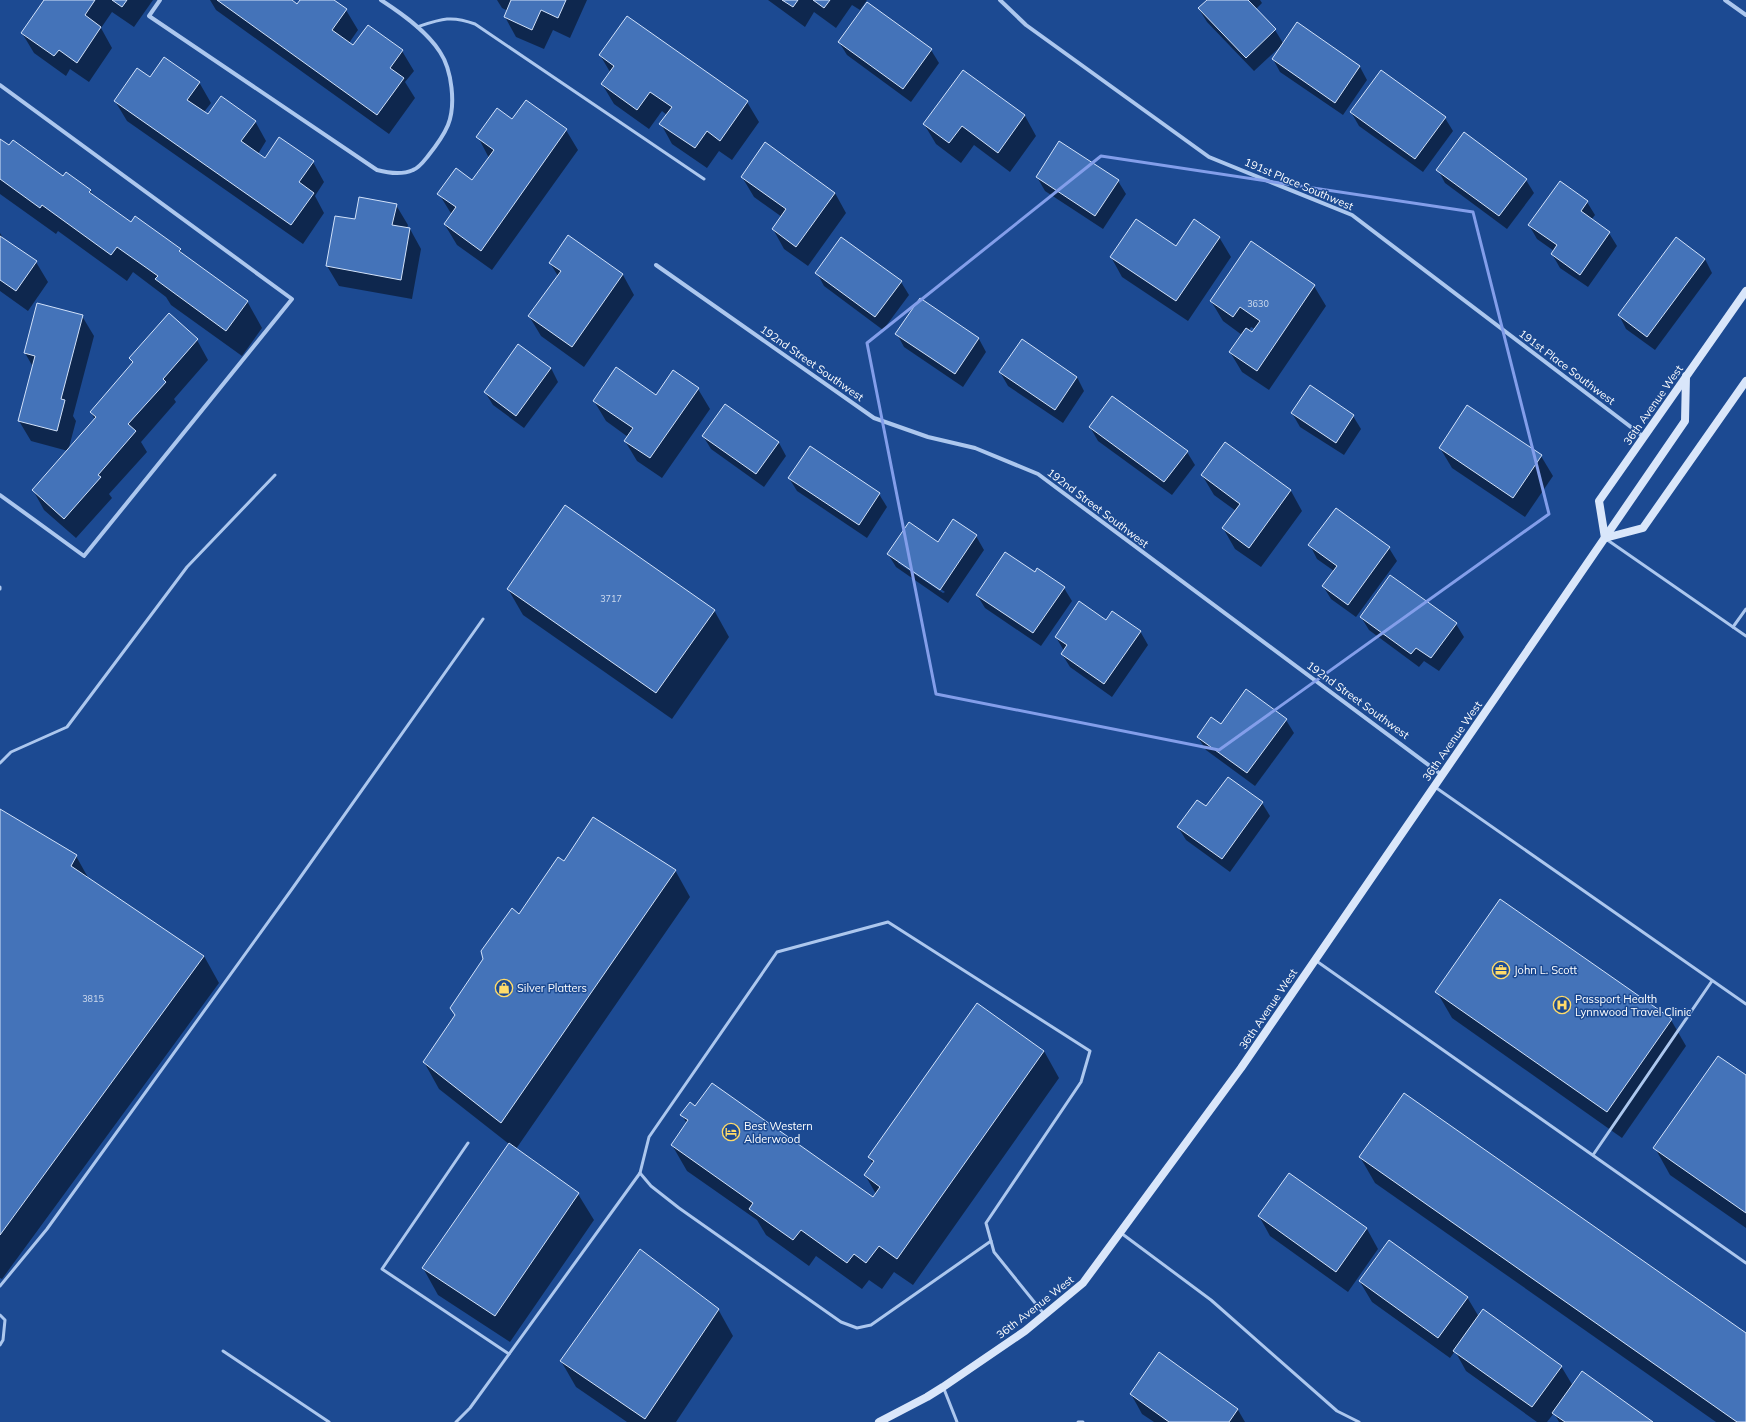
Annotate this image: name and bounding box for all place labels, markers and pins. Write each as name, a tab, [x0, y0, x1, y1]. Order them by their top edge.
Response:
office icon: John L. Scott	[1491, 960, 1511, 980]
place label: John L. Scott	[1514, 963, 1577, 977]
shop icon: Silver Platters	[494, 978, 514, 998]
place label: Silver Platters	[517, 981, 587, 995]
place label: Passport Health Lynnwood Travel Clinic	[1575, 992, 1692, 1019]
hospital icon: Passport Health Lynnwood Travel Clinic	[1552, 995, 1572, 1015]
place label: Best Western Alderwood	[744, 1119, 813, 1146]
hotel icon: Best Western Alderwood	[721, 1122, 741, 1142]

